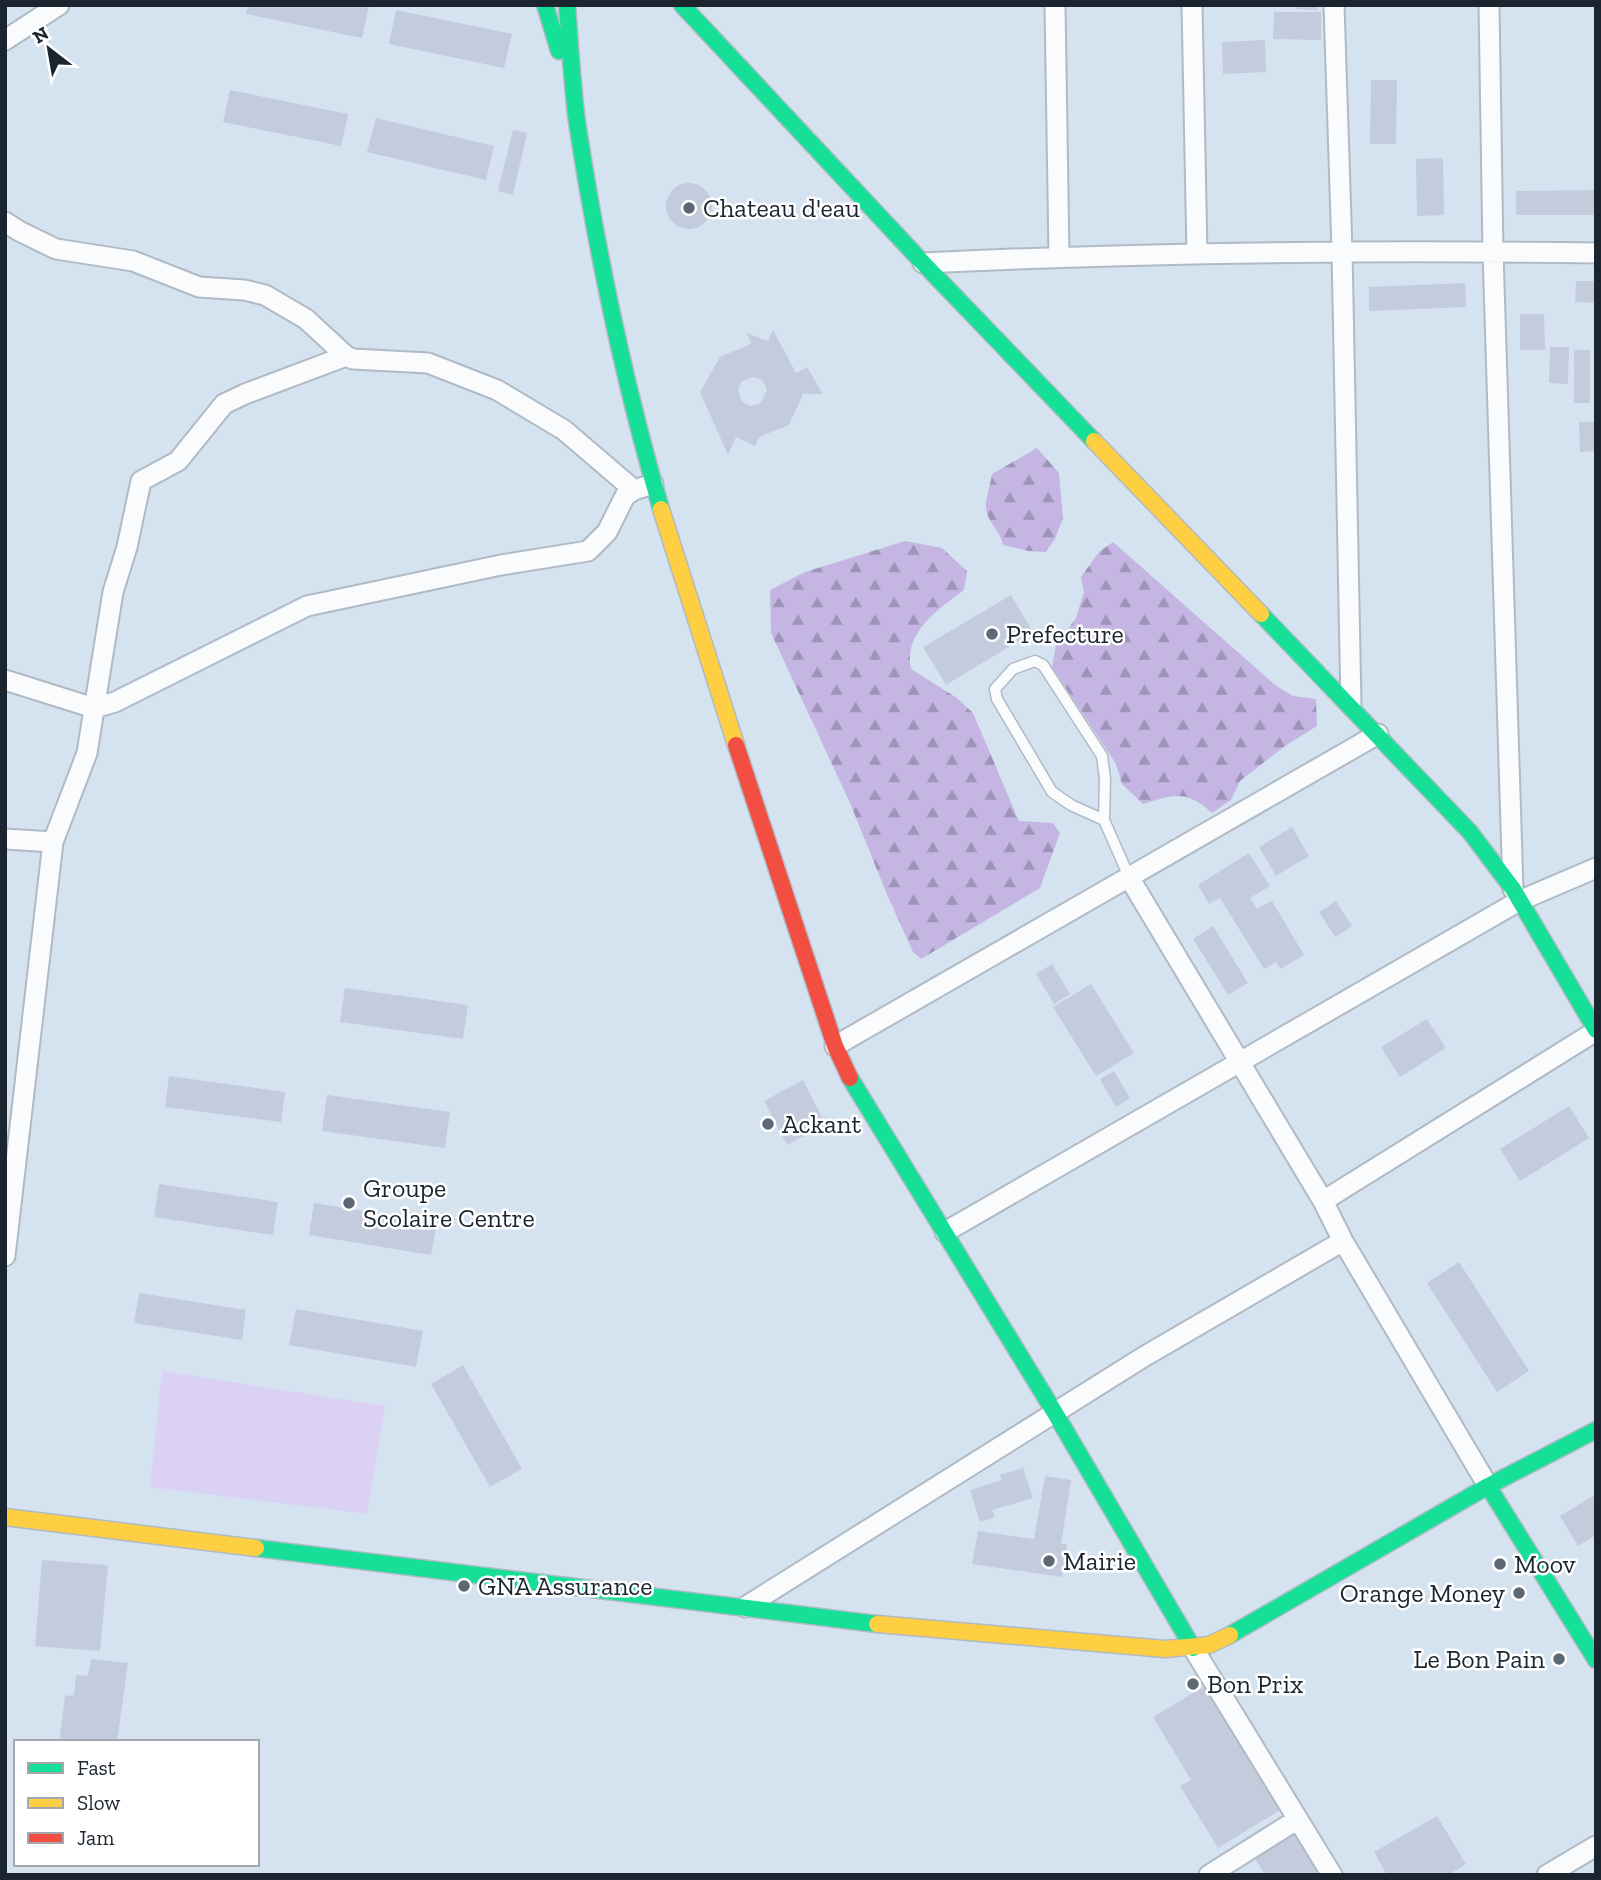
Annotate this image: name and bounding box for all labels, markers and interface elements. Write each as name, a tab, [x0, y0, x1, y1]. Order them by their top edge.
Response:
north arrow	[14, 14, 84, 84]
text: N	[28, 21, 53, 48]
place label: Chateau d'eau	[703, 192, 860, 224]
marker: Chateau d'eau	[681, 200, 697, 216]
place label: Prefecture	[1006, 618, 1124, 650]
marker: Prefecture	[984, 626, 1000, 642]
place label: Ackant	[782, 1108, 861, 1140]
marker: Ackant	[760, 1116, 776, 1132]
place label: Groupe Scolaire Centre	[363, 1172, 535, 1234]
marker: Groupe Scolaire Centre	[341, 1195, 357, 1211]
place label: Mairie	[1063, 1545, 1136, 1577]
place label: Moov	[1514, 1548, 1576, 1580]
marker: Mairie	[1041, 1553, 1057, 1569]
marker: Moov	[1492, 1556, 1508, 1572]
place label: GNA Assurance	[478, 1570, 653, 1602]
place label: Orange Money	[1340, 1577, 1506, 1609]
marker: GNA Assurance	[456, 1578, 472, 1594]
marker: Orange Money	[1511, 1585, 1527, 1601]
place label: Le Bon Pain	[1413, 1643, 1545, 1675]
marker: Le Bon Pain	[1551, 1651, 1567, 1667]
place label: Bon Prix	[1207, 1668, 1303, 1700]
marker: Bon Prix	[1185, 1676, 1201, 1692]
legend	[14, 1740, 259, 1866]
text: Fast	[77, 1755, 116, 1780]
text: Slow	[77, 1790, 120, 1815]
text: Jam	[77, 1825, 114, 1850]

